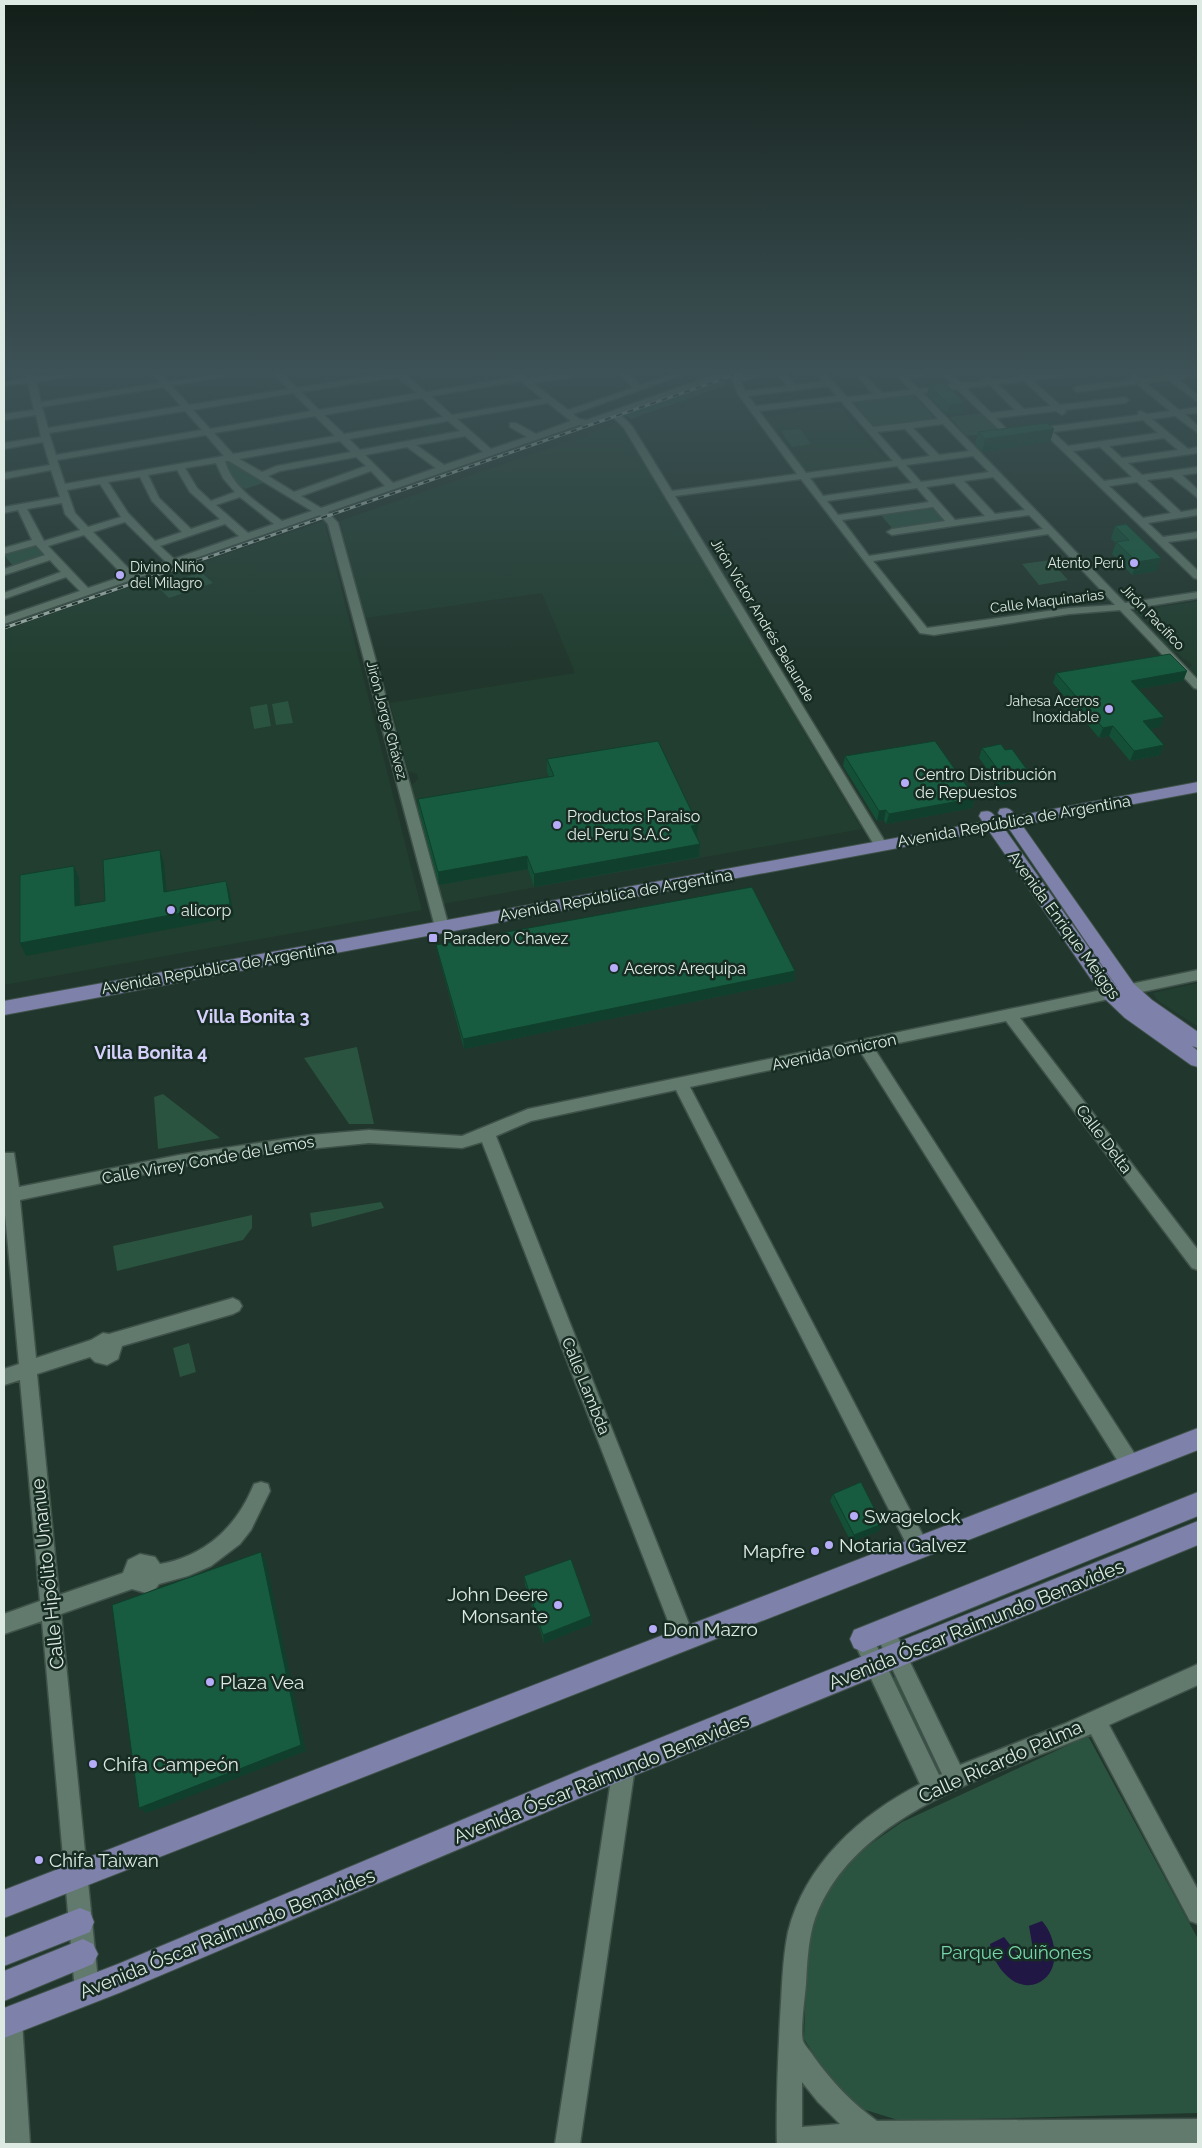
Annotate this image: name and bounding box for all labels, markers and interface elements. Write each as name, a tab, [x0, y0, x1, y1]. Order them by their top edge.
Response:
street label: Jirón Victor Andrés Belaunde	[708, 536, 818, 704]
place label: Atento Perú	[1047, 555, 1124, 571]
marker: Atento Perú	[1128, 557, 1140, 569]
place label: Divino Niño del Milagro	[130, 559, 204, 591]
marker: Divino Niño del Milagro	[114, 569, 126, 581]
street label: Jirón Pacífico	[1118, 581, 1188, 653]
street label: Calle Maquinarias	[989, 586, 1105, 616]
street label: Jirón Jorge Chávez	[364, 659, 410, 781]
place label: Jahesa Aceros Inoxidable	[1006, 693, 1099, 725]
marker: Jahesa Aceros Inoxidable	[1103, 703, 1115, 715]
place label: Centro Distribución de Repuestos	[915, 765, 1057, 802]
marker: Centro Distribución de Repuestos	[899, 777, 911, 789]
street label: Avenida República de Argentina	[896, 791, 1132, 851]
place label: Productos Paraiso del Peru S.A.C	[567, 807, 700, 844]
marker: Productos Paraiso del Peru S.A.C	[551, 819, 563, 831]
street label: Avenida Enrique Meiggs	[1004, 847, 1124, 1003]
street label: Avenida República de Argentina	[498, 865, 734, 925]
place label: alicorp	[181, 901, 231, 920]
marker: alicorp	[165, 904, 177, 916]
place label: Paradero Chavez	[443, 929, 568, 948]
marker: Paradero Chavez	[427, 932, 439, 944]
street label: Avenida República de Argentina	[100, 938, 336, 998]
place label: Aceros Arequipa	[624, 959, 746, 978]
marker: Aceros Arequipa	[608, 962, 620, 974]
district label: Villa Bonita 3	[196, 1006, 310, 1027]
street label: Avenida Omicron	[770, 1030, 898, 1074]
district label: Villa Bonita 4	[94, 1042, 208, 1063]
street label: Calle Delta	[1072, 1101, 1136, 1177]
street label: Calle Virrey Conde de Lemos	[100, 1132, 316, 1188]
street label: Calle Lambda	[558, 1335, 614, 1437]
street label: Calle Hipólito Unanue	[26, 1477, 68, 1671]
place label: Swagelock	[864, 1505, 961, 1527]
marker: Swagelock	[848, 1510, 860, 1522]
place label: Notaria Galvez	[839, 1534, 966, 1556]
marker: Notaria Galvez	[823, 1539, 835, 1551]
place label: Mapfre	[743, 1540, 805, 1562]
marker: Mapfre	[809, 1545, 821, 1557]
street label: Avenida Óscar Raimundo Benavides	[825, 1554, 1127, 1694]
place label: John Deere Monsante	[447, 1583, 548, 1627]
marker: John Deere Monsante	[552, 1599, 564, 1611]
place label: Don Mazro	[663, 1618, 758, 1640]
marker: Don Mazro	[647, 1623, 659, 1635]
place label: Plaza Vea	[220, 1671, 304, 1693]
marker: Plaza Vea	[204, 1676, 216, 1688]
street label: Avenida Óscar Raimundo Benavides	[450, 1708, 752, 1848]
street label: Calle Ricardo Palma	[915, 1715, 1085, 1807]
place label: Chifa Campeón	[103, 1753, 239, 1775]
marker: Chifa Campeón	[87, 1758, 99, 1770]
place label: Chifa Taiwan	[49, 1849, 159, 1871]
marker: Chifa Taiwan	[33, 1854, 45, 1866]
street label: Avenida Óscar Raimundo Benavides	[76, 1863, 378, 2003]
park label: Parque Quiñones	[941, 1941, 1091, 1963]

